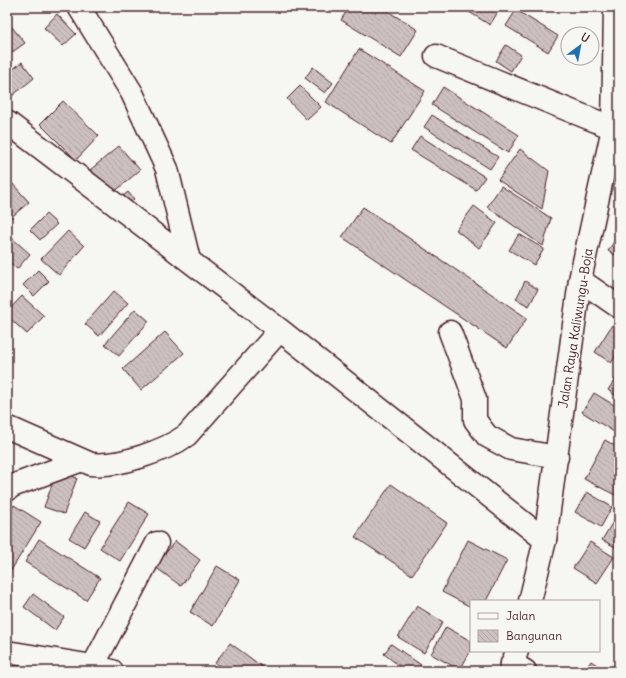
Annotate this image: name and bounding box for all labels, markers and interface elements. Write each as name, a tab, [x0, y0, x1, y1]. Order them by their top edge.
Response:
north arrow	[560, 26, 600, 66]
text: U	[578, 30, 592, 45]
street label: Jalan Raya Kaliwungu-Boja	[554, 247, 597, 409]
legend	[470, 600, 600, 652]
text: Jalan	[506, 608, 535, 623]
text: Bangunan	[506, 628, 562, 643]

